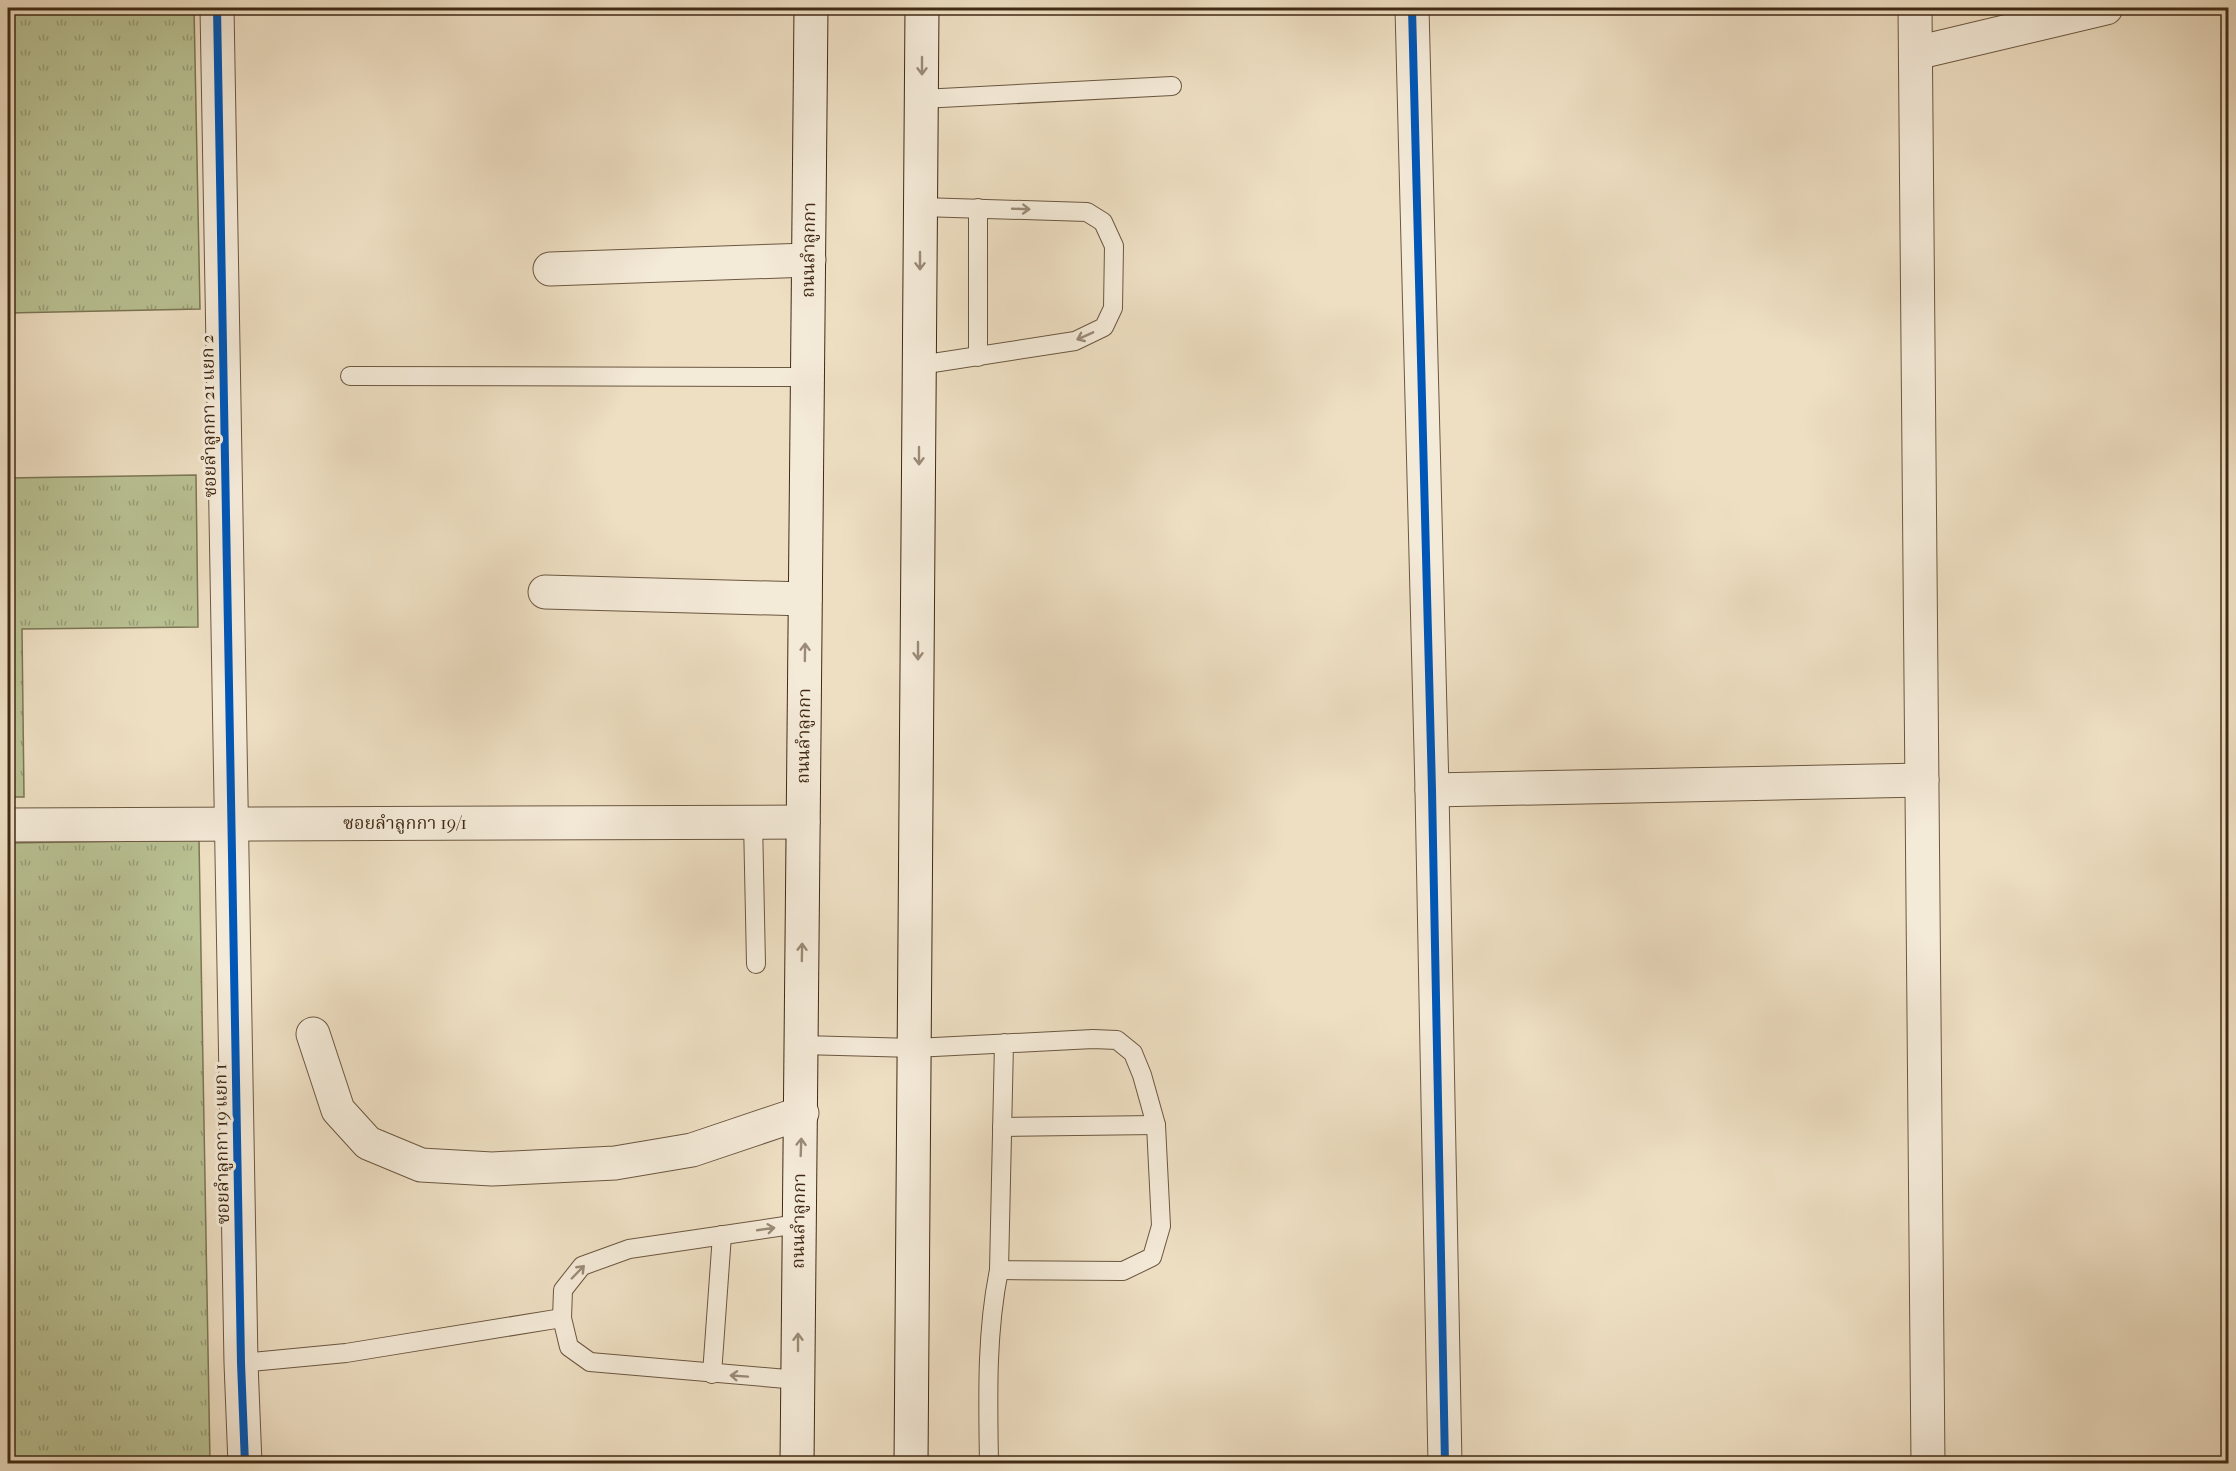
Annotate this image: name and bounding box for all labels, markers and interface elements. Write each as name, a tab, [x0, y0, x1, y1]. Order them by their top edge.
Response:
one-way arrow	[916, 55, 928, 75]
street label: ถนนลำลูกกา	[798, 202, 820, 298]
one-way arrow	[1011, 204, 1031, 215]
one-way arrow	[914, 250, 926, 270]
one-way arrow	[1076, 331, 1094, 342]
street label: ซอยลำลูกกา 21 แยก 2	[197, 334, 221, 498]
one-way arrow	[913, 445, 925, 465]
one-way arrow	[912, 640, 924, 660]
one-way arrow	[799, 643, 811, 663]
street label: ถนนลำลูกกา	[793, 688, 815, 784]
street label: ซอยลำลูกกา 19/1	[343, 813, 467, 834]
one-way arrow	[796, 943, 808, 963]
street label: ซอยลำลูกกา 19 แยก 1	[210, 1063, 234, 1225]
one-way arrow	[795, 1138, 806, 1158]
street label: ถนนลำลูกกา	[788, 1173, 810, 1269]
one-way arrow	[756, 1223, 775, 1234]
one-way arrow	[571, 1264, 586, 1279]
one-way arrow	[792, 1333, 804, 1353]
one-way arrow	[730, 1370, 750, 1381]

